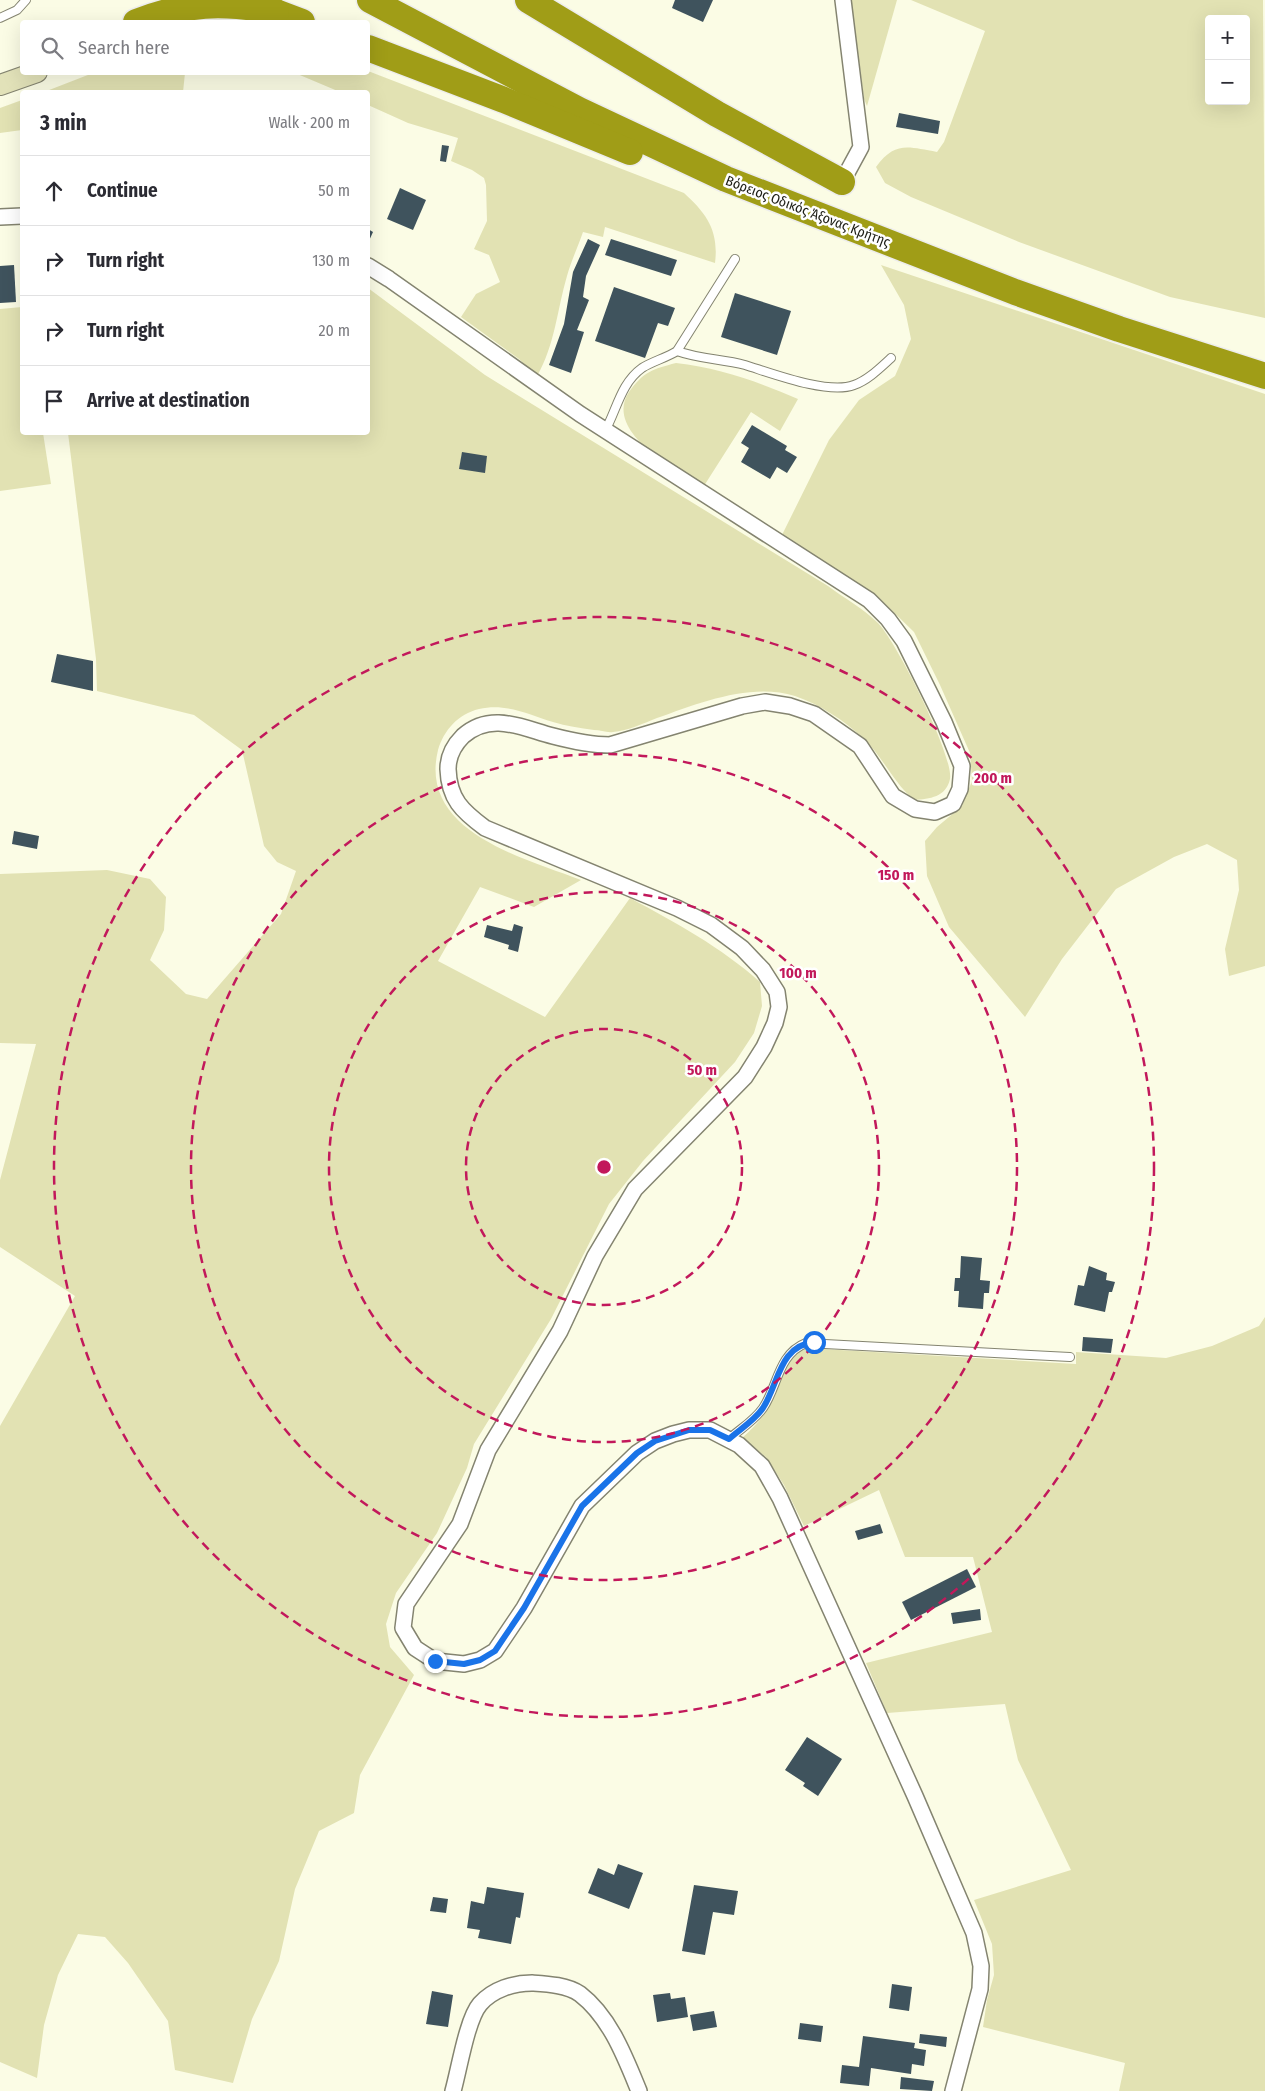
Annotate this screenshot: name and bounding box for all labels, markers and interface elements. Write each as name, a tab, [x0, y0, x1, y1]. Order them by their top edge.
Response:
map controls	[1205, 15, 1250, 105]
button: +	[1205, 15, 1250, 60]
search box	[20, 20, 370, 75]
icon: search	[38, 34, 66, 62]
text: Search here	[78, 36, 170, 59]
button: −	[1205, 60, 1250, 105]
text: 3 min	[40, 110, 87, 136]
text: Walk · 200 m	[268, 113, 350, 132]
street label: Βόρειος Οδικός Άξονας Κρήτης	[723, 172, 893, 251]
icon: ahead	[40, 177, 68, 205]
text: Continue	[87, 179, 158, 202]
text: 50 m	[318, 181, 350, 200]
icon: right	[40, 247, 68, 275]
text: Turn right	[87, 249, 164, 272]
text: 130 m	[312, 251, 350, 270]
icon: right	[40, 317, 68, 345]
text: Turn right	[87, 319, 164, 342]
text: 20 m	[319, 321, 350, 340]
icon: arrive	[40, 387, 68, 415]
text: Arrive at destination	[87, 389, 250, 412]
text: 200 m	[973, 769, 1012, 787]
text: 150 m	[878, 866, 914, 884]
text: 100 m	[779, 964, 817, 982]
text: 50 m	[687, 1061, 717, 1079]
centre of rings	[595, 1158, 613, 1176]
route start	[803, 1331, 826, 1354]
route end	[424, 1650, 447, 1673]

